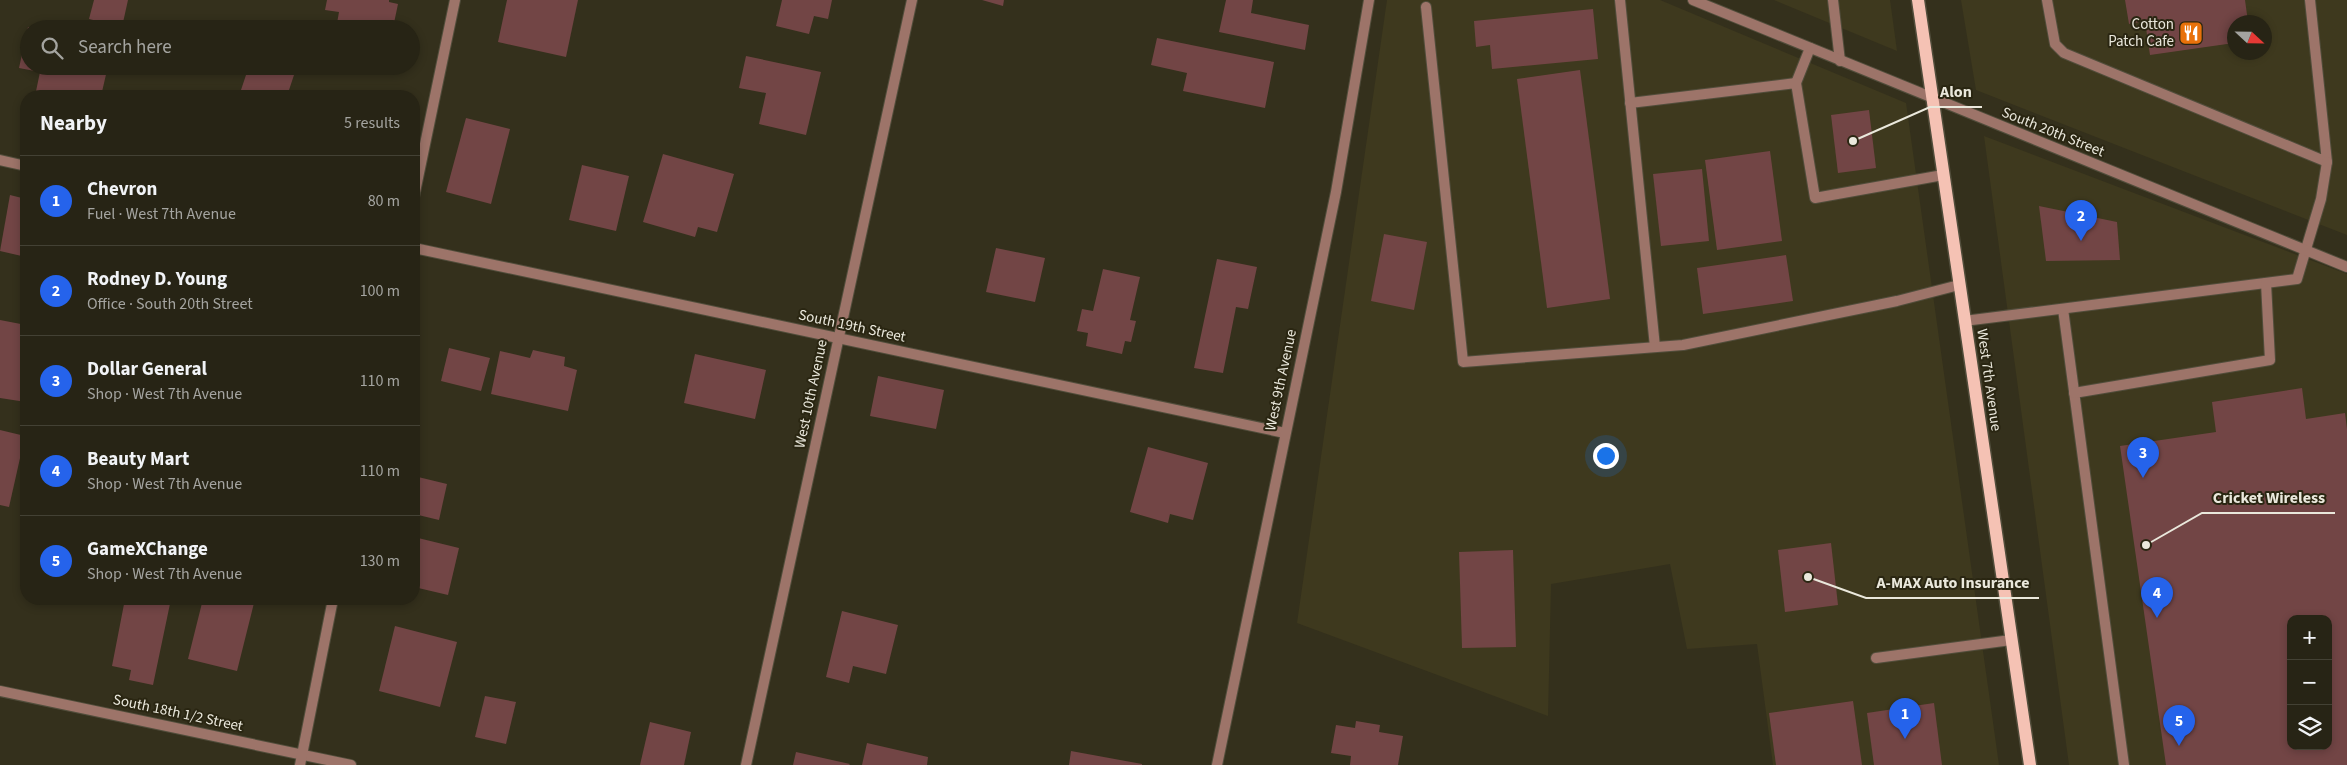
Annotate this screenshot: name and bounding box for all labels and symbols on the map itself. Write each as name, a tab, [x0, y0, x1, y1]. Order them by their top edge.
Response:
place label: Cotton Patch Cafe	[2108, 14, 2174, 52]
north arrow	[2227, 15, 2272, 60]
restaurant icon: Cotton Patch Cafe	[2178, 20, 2204, 46]
callout: Alon	[1930, 76, 1982, 107]
text: Alon	[1939, 81, 1972, 103]
street label: South 20th Street	[1998, 102, 2108, 162]
pin: 2	[2065, 200, 2097, 241]
street label: South 19th Street	[796, 304, 908, 348]
street label: West 9th Avenue	[1260, 327, 1302, 433]
street label: West 7th Avenue	[1971, 327, 2007, 433]
street label: West 10th Avenue	[789, 338, 833, 450]
pin: 3	[2127, 437, 2159, 478]
your location	[1593, 443, 1619, 469]
callout: Cricket Wireless	[2202, 482, 2335, 513]
text: Cricket Wireless	[2213, 487, 2325, 509]
callout: A-MAX Auto Insurance	[1866, 567, 2039, 598]
text: A-MAX Auto Insurance	[1875, 572, 2030, 594]
pin: 4	[2141, 577, 2173, 618]
street label: South 18th 1/2 Street	[111, 689, 245, 737]
pin: 1	[1889, 698, 1921, 739]
pin: 5	[2163, 705, 2195, 746]

